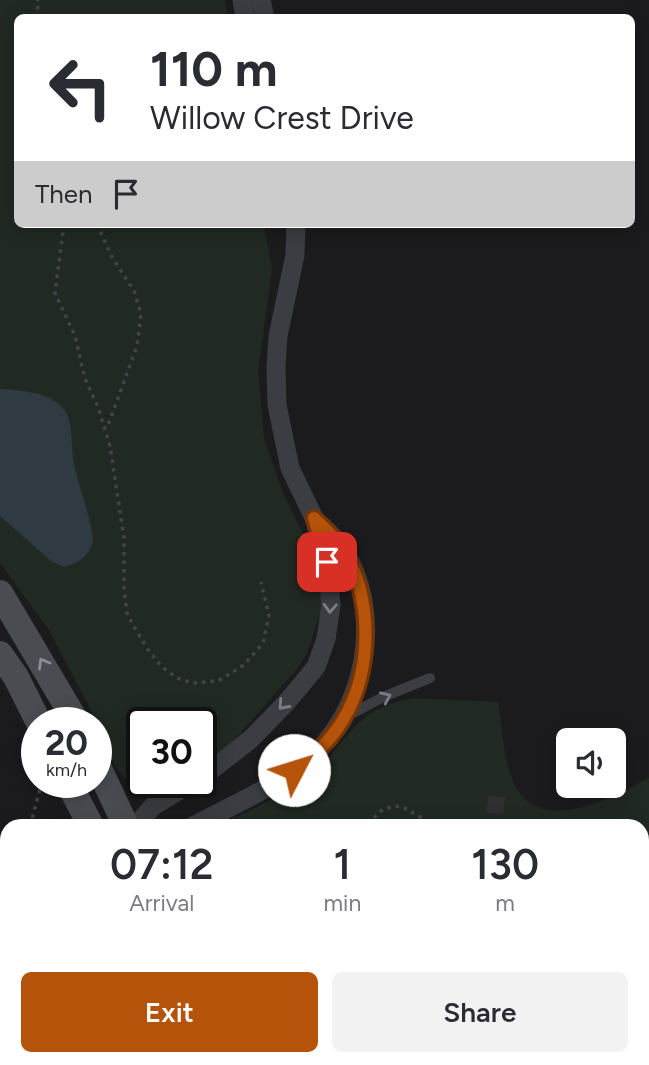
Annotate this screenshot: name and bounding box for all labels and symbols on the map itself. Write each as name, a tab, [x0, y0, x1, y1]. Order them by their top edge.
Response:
pin	[297, 532, 357, 592]
one-way arrow	[323, 603, 338, 614]
one-way arrow	[38, 658, 51, 671]
one-way arrow	[379, 691, 391, 705]
one-way arrow	[278, 697, 291, 710]
speed limit sign: 30	[126, 707, 217, 798]
position arrow	[257, 733, 331, 807]

